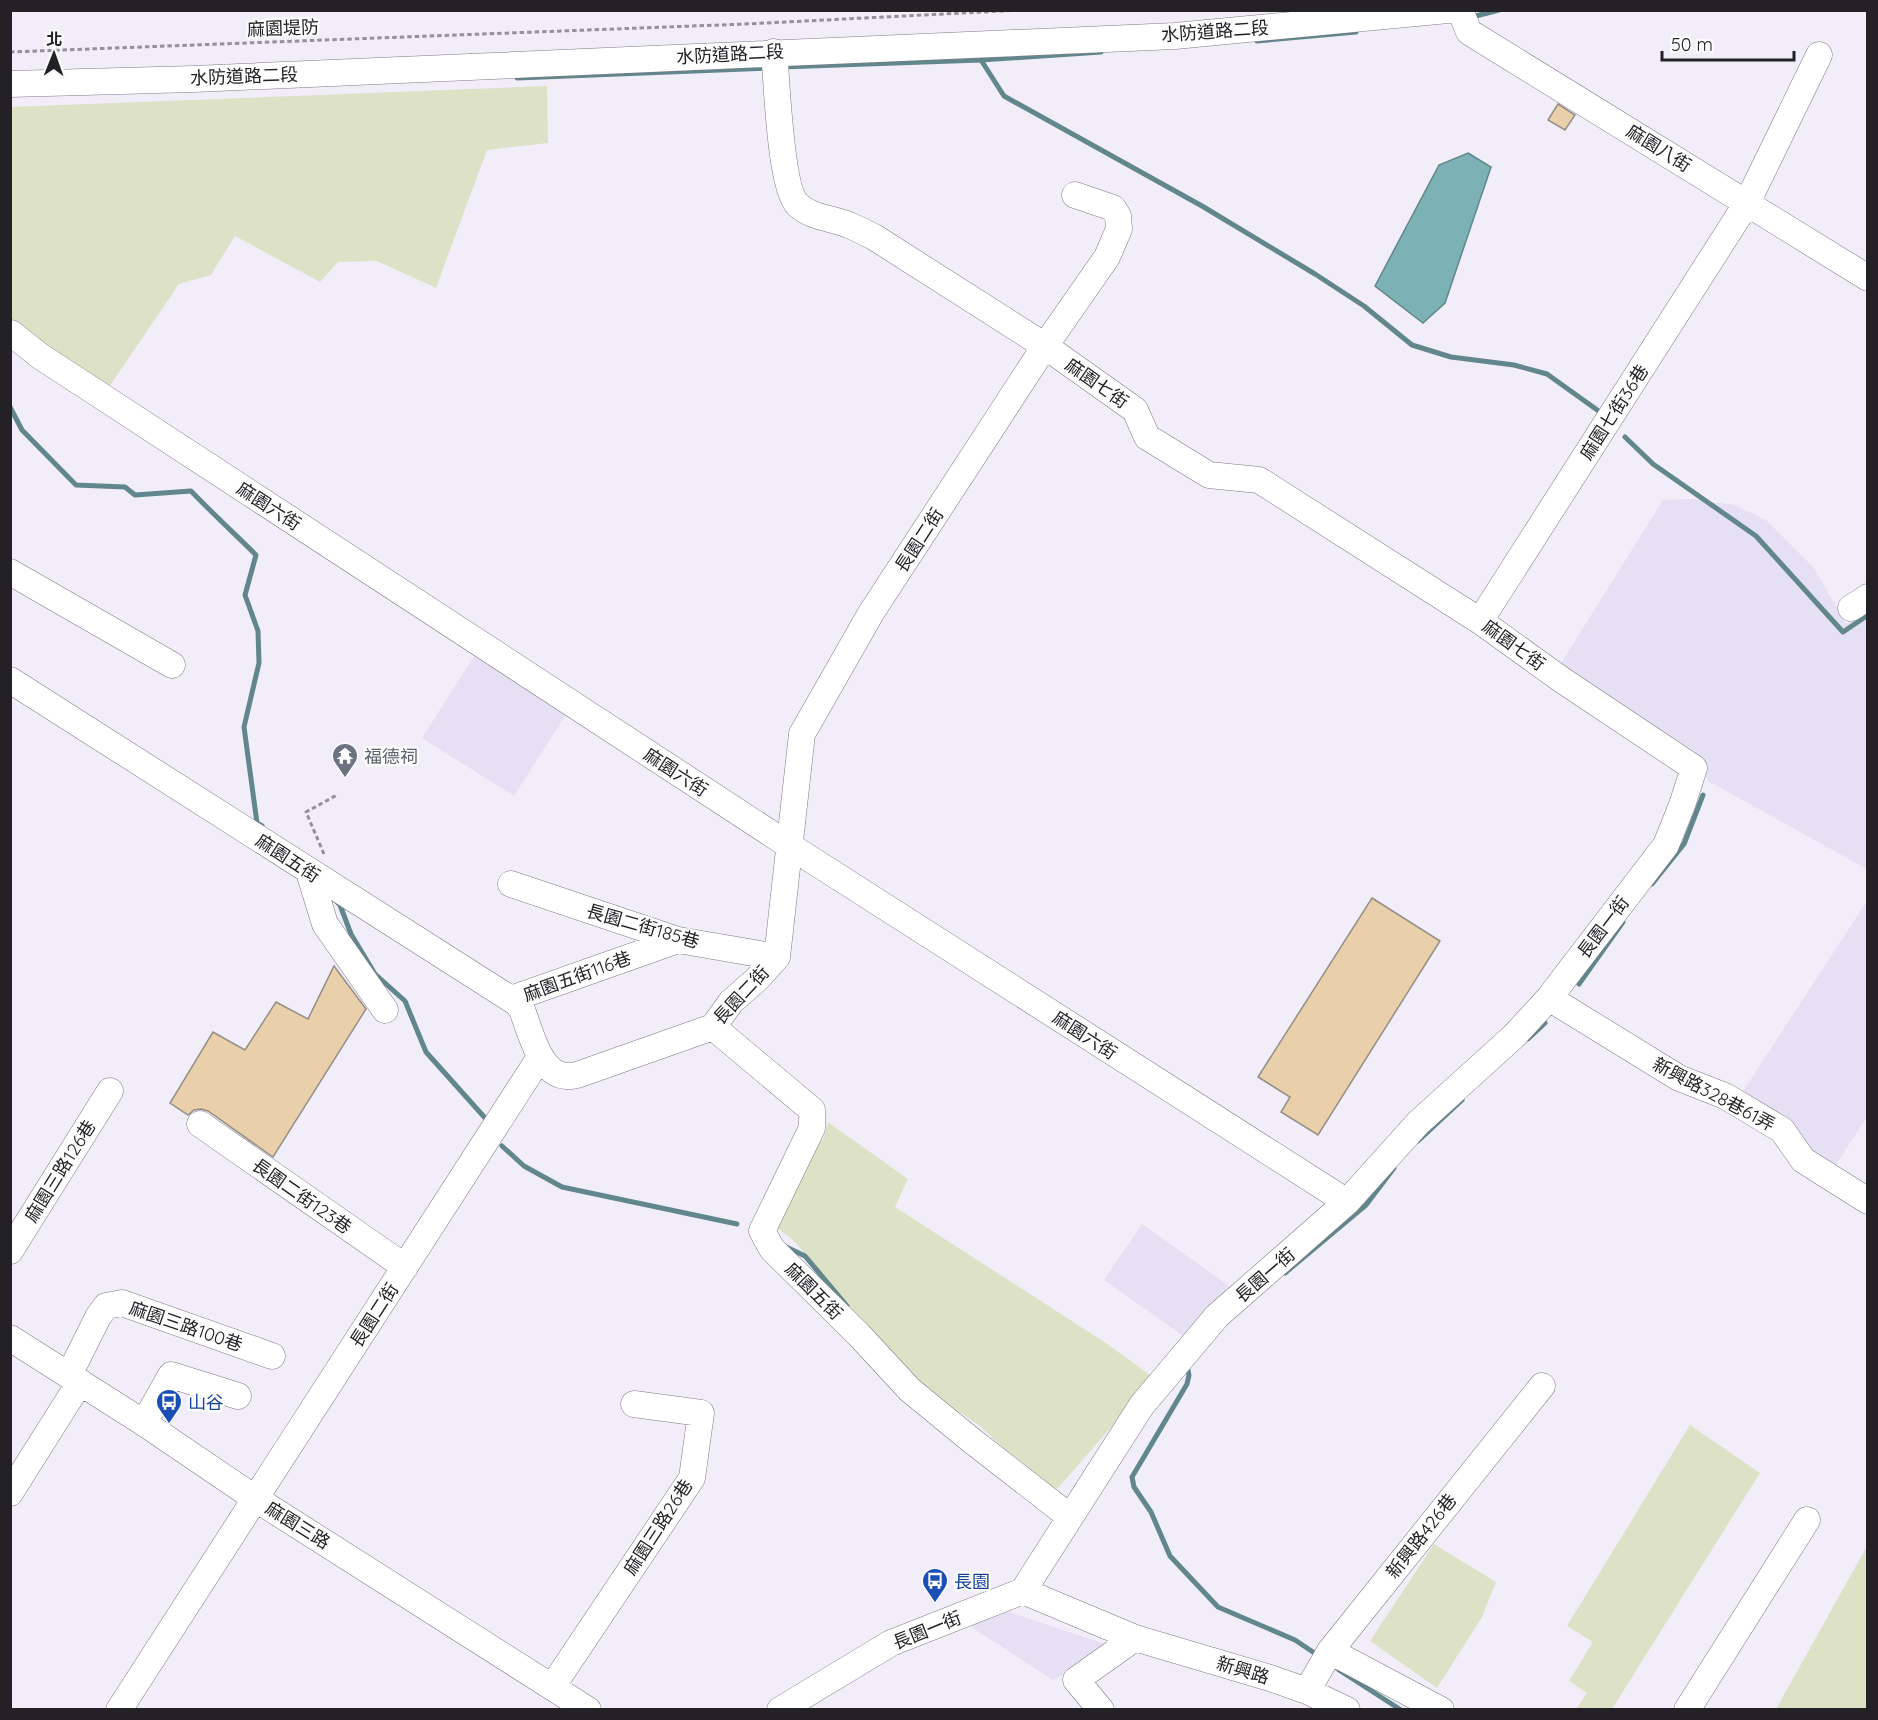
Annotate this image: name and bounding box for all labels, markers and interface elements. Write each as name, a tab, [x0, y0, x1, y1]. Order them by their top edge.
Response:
street label: 麻園堤防	[247, 15, 319, 41]
street label: 水防道路二段	[1160, 16, 1270, 46]
north arrow	[24, 24, 84, 84]
scale bar	[1662, 24, 1794, 62]
text: 北	[46, 29, 62, 49]
text: 50 m	[1671, 33, 1713, 56]
street label: 水防道路二段	[675, 40, 785, 68]
street label: 水防道路二段	[190, 63, 298, 89]
street label: 麻園八街	[1622, 119, 1696, 177]
street label: 麻園七街	[1061, 353, 1133, 413]
street label: 麻園七街36巷	[1575, 360, 1653, 464]
street label: 麻園六街	[233, 477, 305, 535]
street label: 長園二街	[890, 504, 948, 576]
street label: 麻園七街	[1478, 615, 1550, 675]
temple icon: 福德祠	[330, 741, 360, 779]
street label: 麻園六街	[640, 743, 712, 801]
place label: 福德祠	[364, 745, 418, 768]
street label: 麻園五街	[252, 829, 324, 887]
street label: 長園一街	[1572, 891, 1634, 963]
street label: 長園二街185巷	[584, 899, 702, 953]
street label: 麻園五街116巷	[520, 946, 634, 1006]
street label: 長園二街	[708, 961, 774, 1029]
street label: 麻園六街	[1049, 1006, 1121, 1064]
street label: 新興路328巷61弄	[1649, 1052, 1779, 1136]
street label: 麻園三路126巷	[19, 1116, 101, 1226]
street label: 長園二街123巷	[248, 1153, 356, 1239]
street label: 長園一街	[1230, 1243, 1300, 1307]
street label: 麻園五街	[780, 1257, 848, 1325]
street label: 長園二街	[345, 1279, 403, 1351]
street label: 麻園三路100巷	[126, 1296, 246, 1356]
bus stop icon: 山谷	[154, 1387, 184, 1425]
place label: 山谷	[188, 1391, 224, 1414]
street label: 麻園三路26巷	[618, 1475, 698, 1579]
street label: 新興路426巷	[1381, 1489, 1461, 1583]
street label: 麻園三路	[261, 1496, 335, 1554]
bus stop icon: 長園	[920, 1566, 950, 1604]
place label: 長園	[954, 1570, 990, 1593]
street label: 長園一街	[889, 1606, 965, 1654]
street label: 新興路	[1214, 1651, 1272, 1689]

